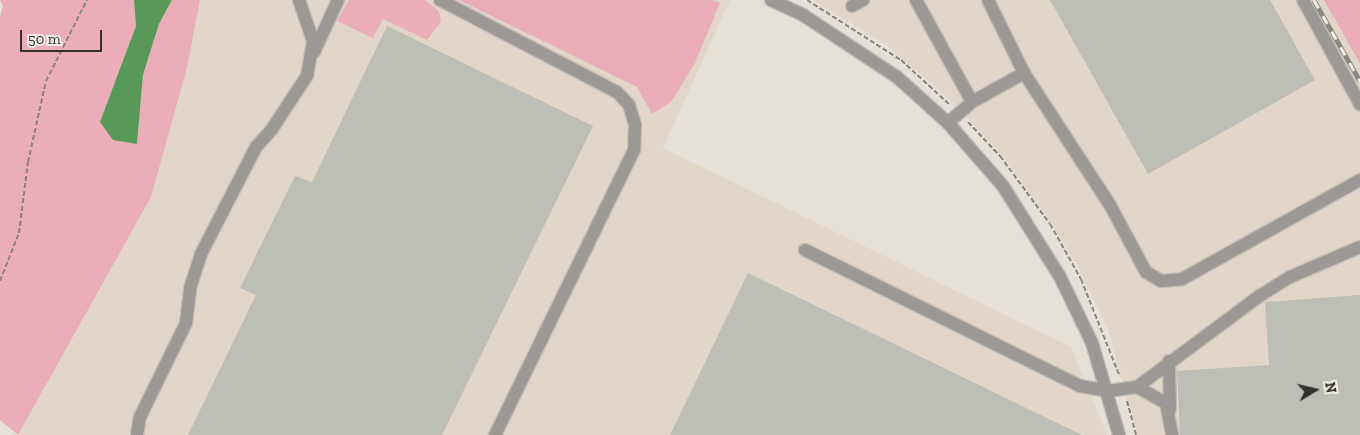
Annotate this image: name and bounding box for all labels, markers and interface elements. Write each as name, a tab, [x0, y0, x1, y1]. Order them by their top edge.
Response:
scale bar	[22, 20, 105, 52]
text: 50 m	[28, 30, 61, 48]
north arrow	[1290, 365, 1340, 415]
text: N	[1321, 381, 1340, 394]

